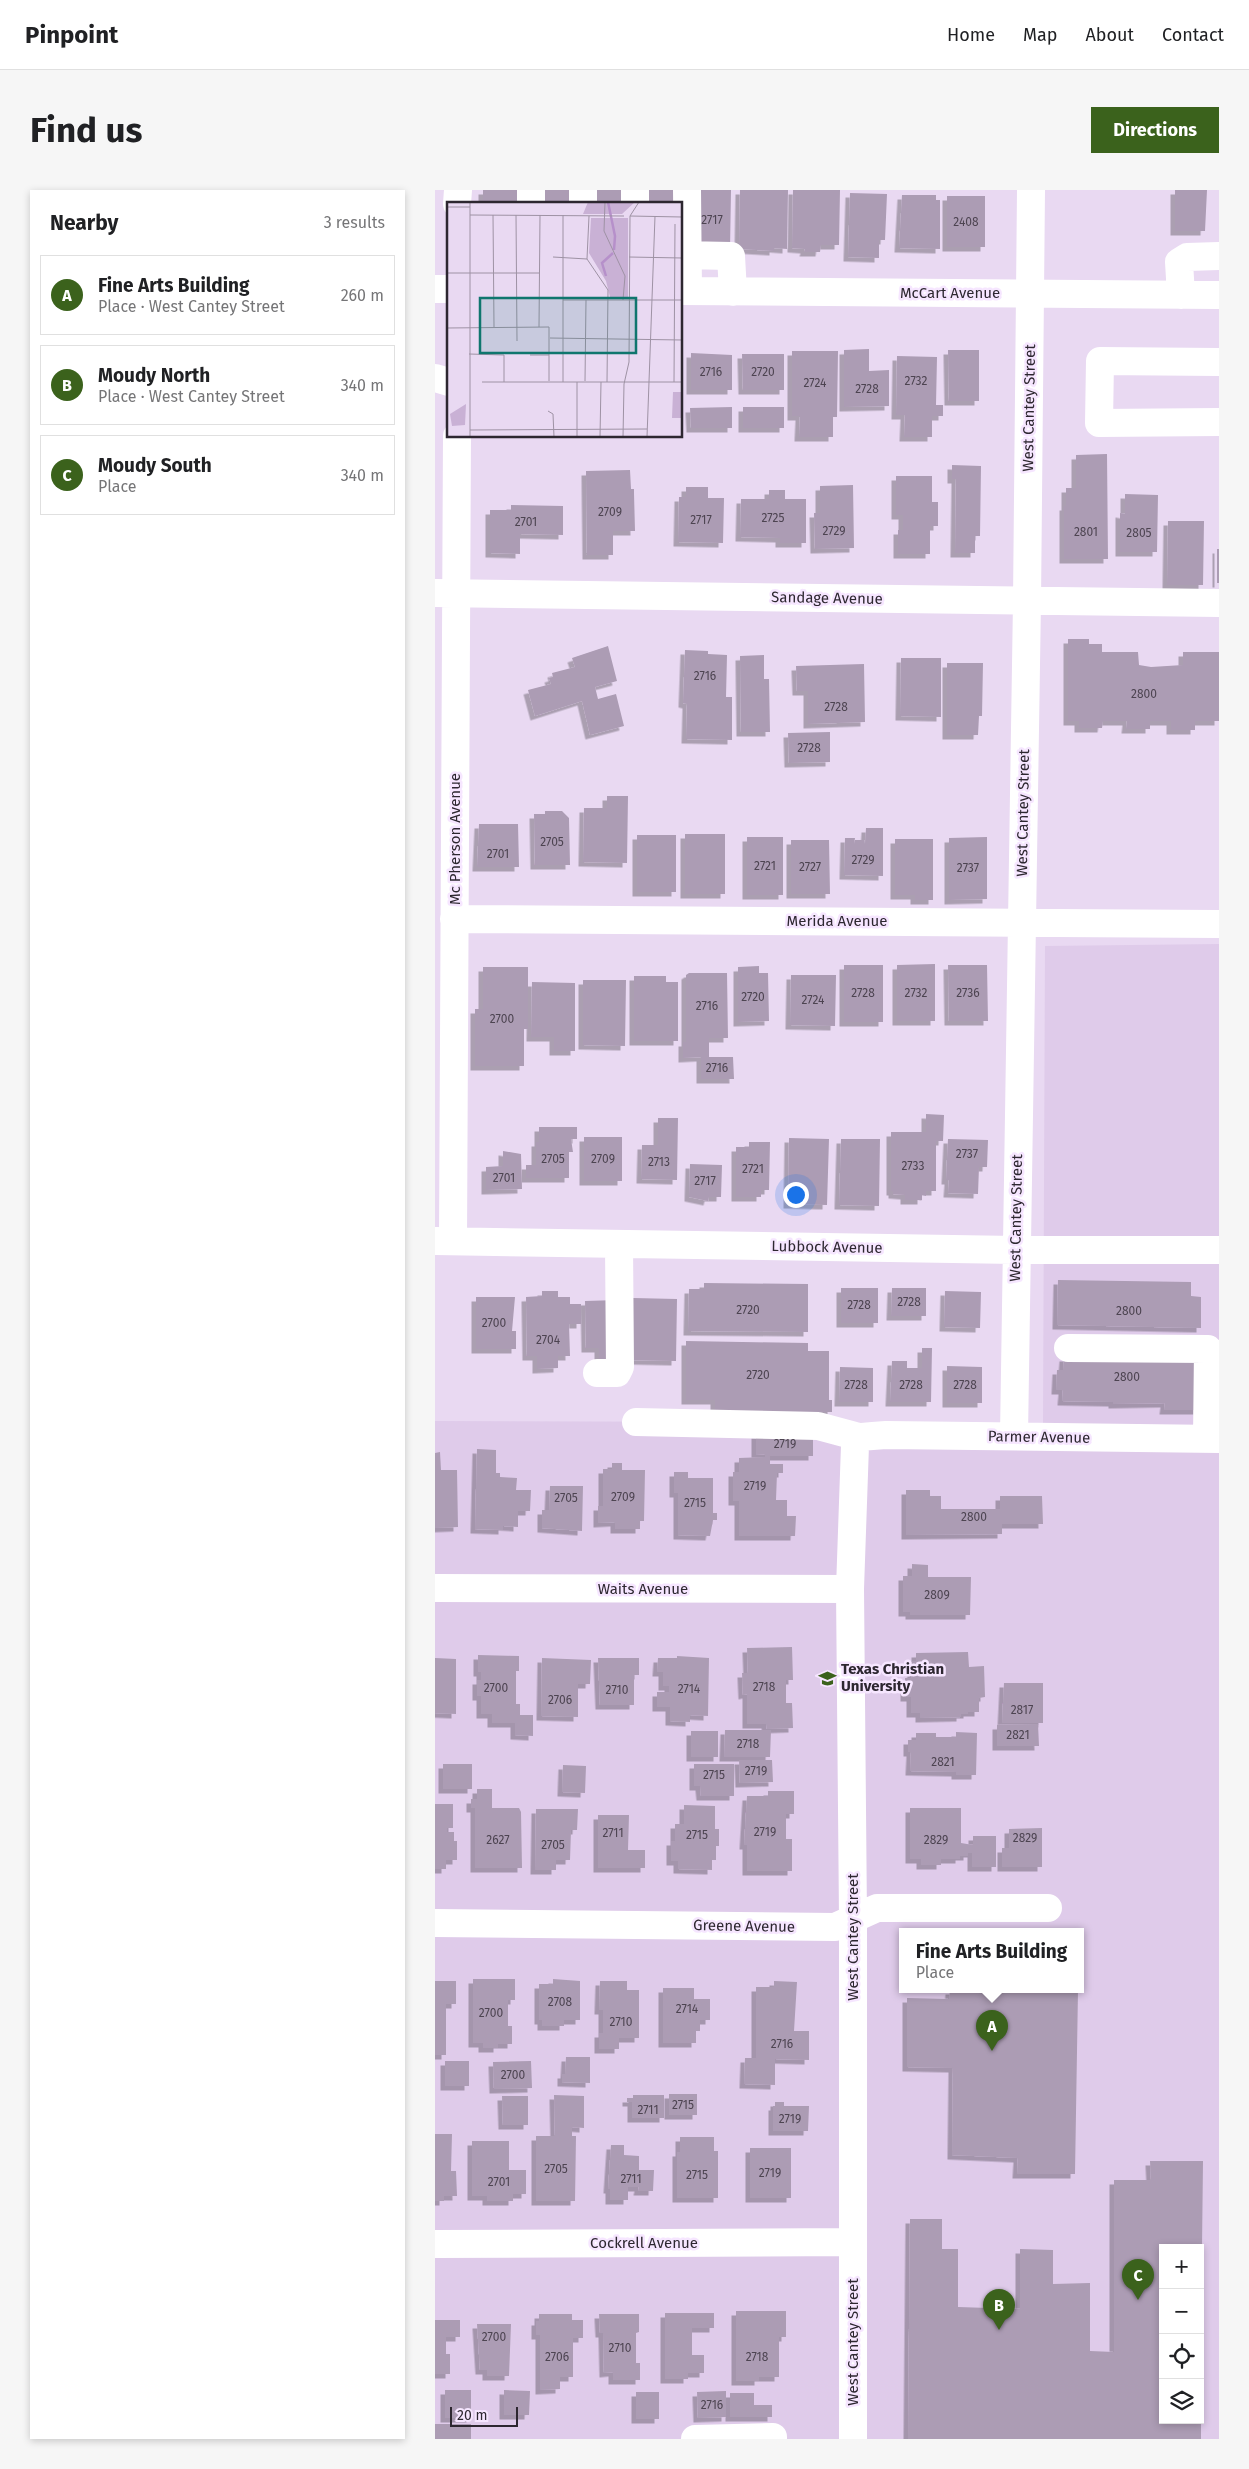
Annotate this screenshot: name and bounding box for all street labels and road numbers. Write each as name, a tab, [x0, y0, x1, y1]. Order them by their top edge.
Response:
street label: McCart Avenue	[900, 284, 1000, 302]
street label: West Cantey Street	[1019, 344, 1039, 472]
street label: Sandage Avenue	[771, 588, 883, 608]
street label: West Cantey Street	[1013, 749, 1033, 877]
street label: Mc Pherson Avenue	[446, 773, 464, 905]
street label: Merida Avenue	[787, 912, 887, 930]
street label: West Cantey Street	[1006, 1154, 1026, 1282]
street label: Lubbock Avenue	[771, 1237, 883, 1257]
street label: Parmer Avenue	[988, 1427, 1090, 1447]
street label: Waits Avenue	[598, 1580, 688, 1598]
street label: West Cantey Street	[844, 1873, 862, 2001]
street label: Greene Avenue	[693, 1916, 795, 1936]
street label: Cockrell Avenue	[590, 2234, 698, 2252]
street label: West Cantey Street	[844, 2278, 862, 2406]

